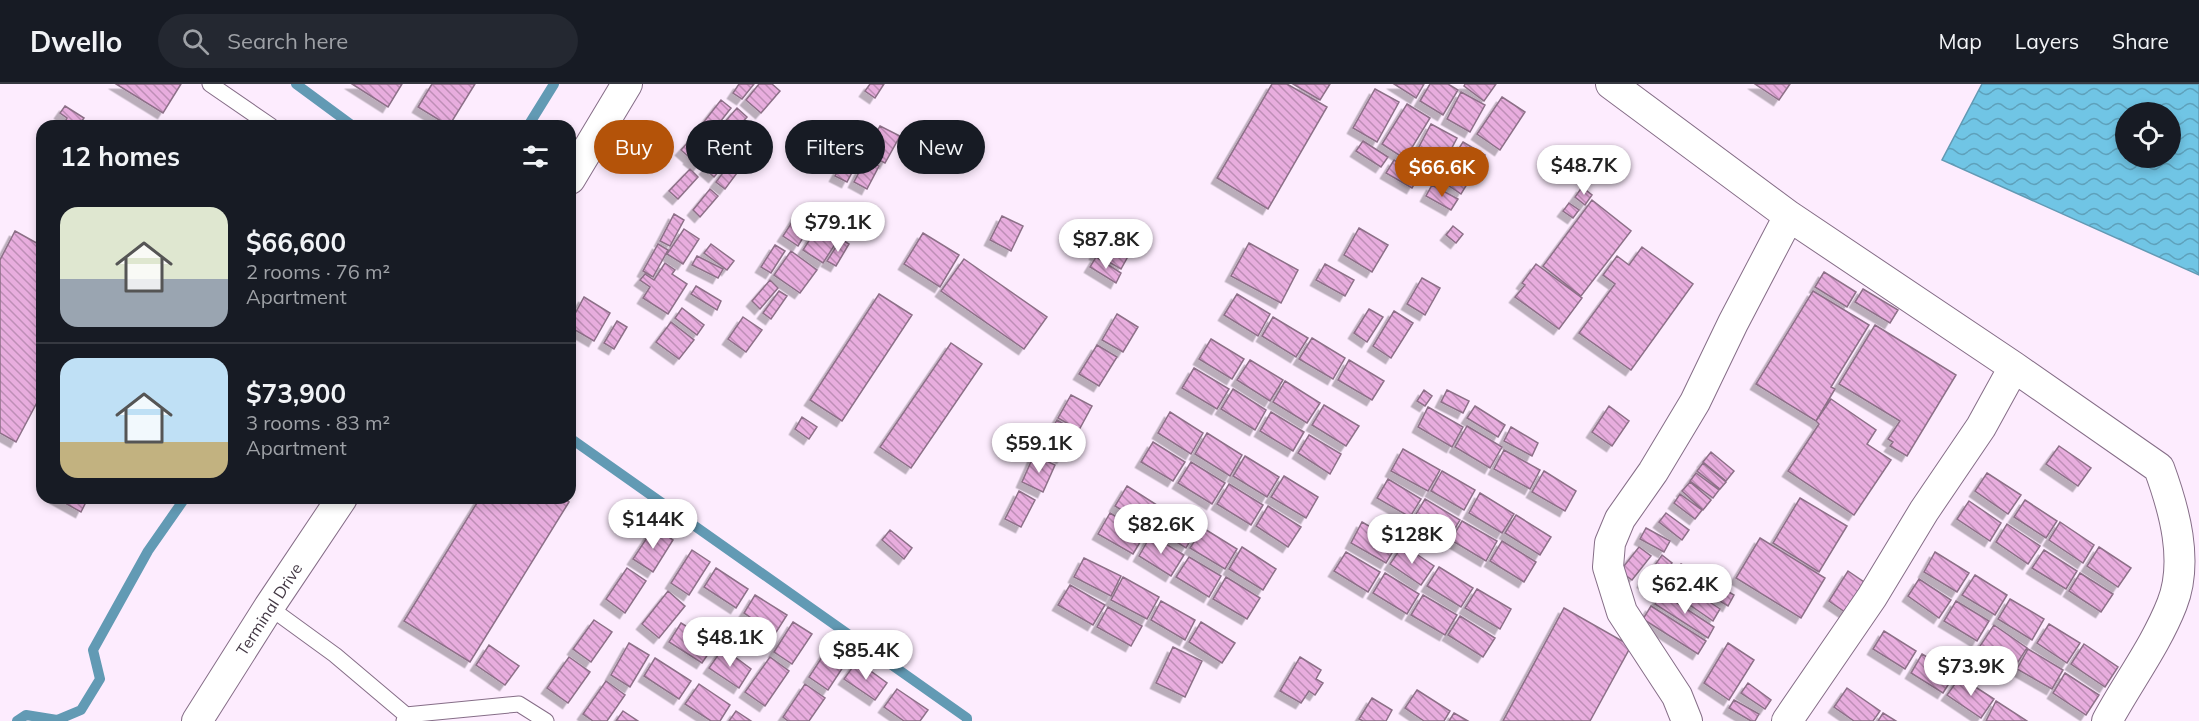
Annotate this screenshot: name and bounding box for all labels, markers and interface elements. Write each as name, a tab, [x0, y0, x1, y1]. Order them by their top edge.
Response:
search box	[158, 14, 578, 68]
text: Dwello	[30, 24, 122, 59]
icon: search	[179, 25, 212, 58]
text: Search here	[227, 27, 348, 55]
text: Map	[1939, 28, 1982, 54]
text: Layers	[2015, 28, 2079, 54]
text: Share	[2112, 28, 2169, 54]
map controls	[2115, 102, 2181, 168]
button: locate	[2115, 102, 2181, 168]
chip: Buy	[594, 120, 674, 174]
chip: Rent	[686, 120, 773, 174]
chip: Filters	[785, 120, 885, 174]
chip: New	[897, 120, 985, 174]
text: 12 homes	[60, 140, 180, 173]
icon: filters	[519, 140, 552, 173]
pin: $48.7K	[1535, 145, 1633, 196]
pin: $66.6K	[1393, 147, 1491, 198]
text: $48.7K	[1551, 152, 1617, 177]
text: $66.6K	[1409, 154, 1475, 179]
pin: $79.1K	[789, 202, 887, 253]
text: $79.1K	[805, 209, 871, 234]
pin: $87.8K	[1057, 219, 1155, 270]
text: $66,600	[246, 226, 346, 259]
text: $87.8K	[1073, 226, 1139, 251]
icon: home	[108, 231, 180, 303]
text: 2 rooms · 76 m²	[246, 259, 390, 284]
text: Apartment	[246, 284, 347, 309]
text: $73,900	[246, 377, 346, 410]
icon: home	[108, 382, 180, 454]
text: 3 rooms · 83 m²	[246, 410, 390, 435]
pin: $59.1K	[990, 423, 1088, 474]
text: $59.1K	[1006, 430, 1072, 455]
text: Apartment	[246, 435, 347, 460]
pin: $144K	[611, 499, 695, 550]
pin: $82.6K	[1112, 504, 1210, 555]
text: $144K	[622, 506, 684, 531]
text: $82.6K	[1128, 511, 1194, 536]
pin: $128K	[1370, 514, 1454, 565]
text: $128K	[1381, 521, 1443, 546]
street label: Terminal Drive	[232, 559, 306, 659]
pin: $62.4K	[1636, 564, 1734, 615]
text: $62.4K	[1652, 571, 1718, 596]
pin: $48.1K	[681, 617, 779, 668]
text: $48.1K	[697, 624, 763, 649]
pin: $85.4K	[817, 630, 915, 681]
text: $85.4K	[833, 637, 899, 662]
pin: $73.9K	[1922, 646, 2020, 697]
text: $73.9K	[1938, 653, 2004, 678]

